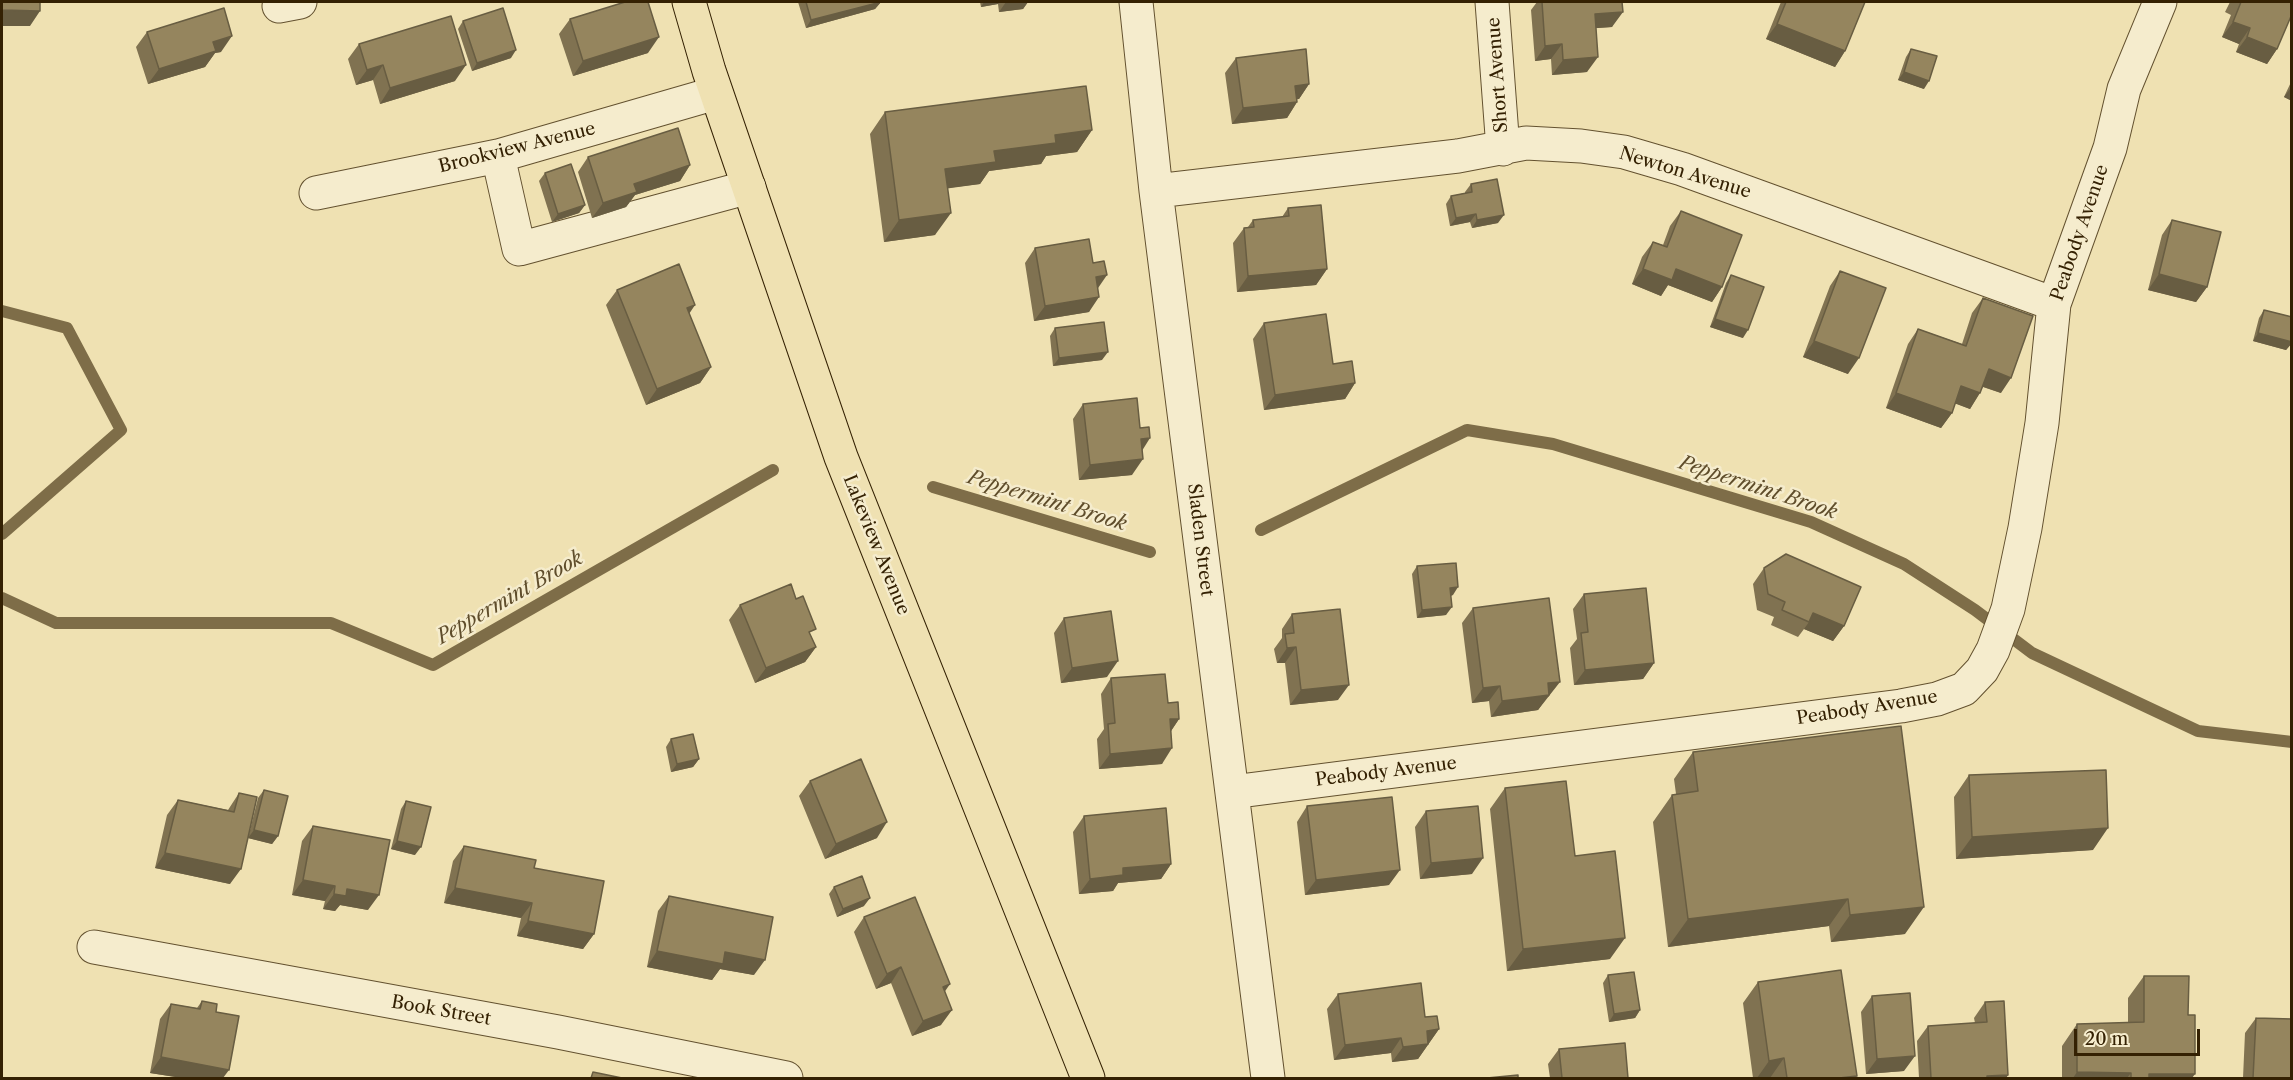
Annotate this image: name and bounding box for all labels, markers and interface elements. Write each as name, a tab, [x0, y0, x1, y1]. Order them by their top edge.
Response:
street label: Short Avenue	[1483, 16, 1513, 134]
street label: Brookview Avenue	[436, 118, 598, 178]
street label: Newton Avenue	[1617, 143, 1753, 203]
street label: Peabody Avenue	[2047, 162, 2113, 304]
water label: Peppermint Brook	[1676, 451, 1840, 525]
water label: Peppermint Brook	[965, 465, 1129, 537]
street label: Lakeview Avenue	[838, 472, 914, 618]
street label: Sladen Street	[1182, 482, 1218, 598]
water label: Peppermint Brook	[433, 546, 587, 650]
street label: Peabody Avenue	[1795, 686, 1939, 730]
street label: Peabody Avenue	[1314, 753, 1458, 791]
street label: Book Street	[389, 992, 493, 1030]
scale bar	[2077, 1017, 2203, 1055]
text: 20 m	[2085, 1028, 2128, 1050]

